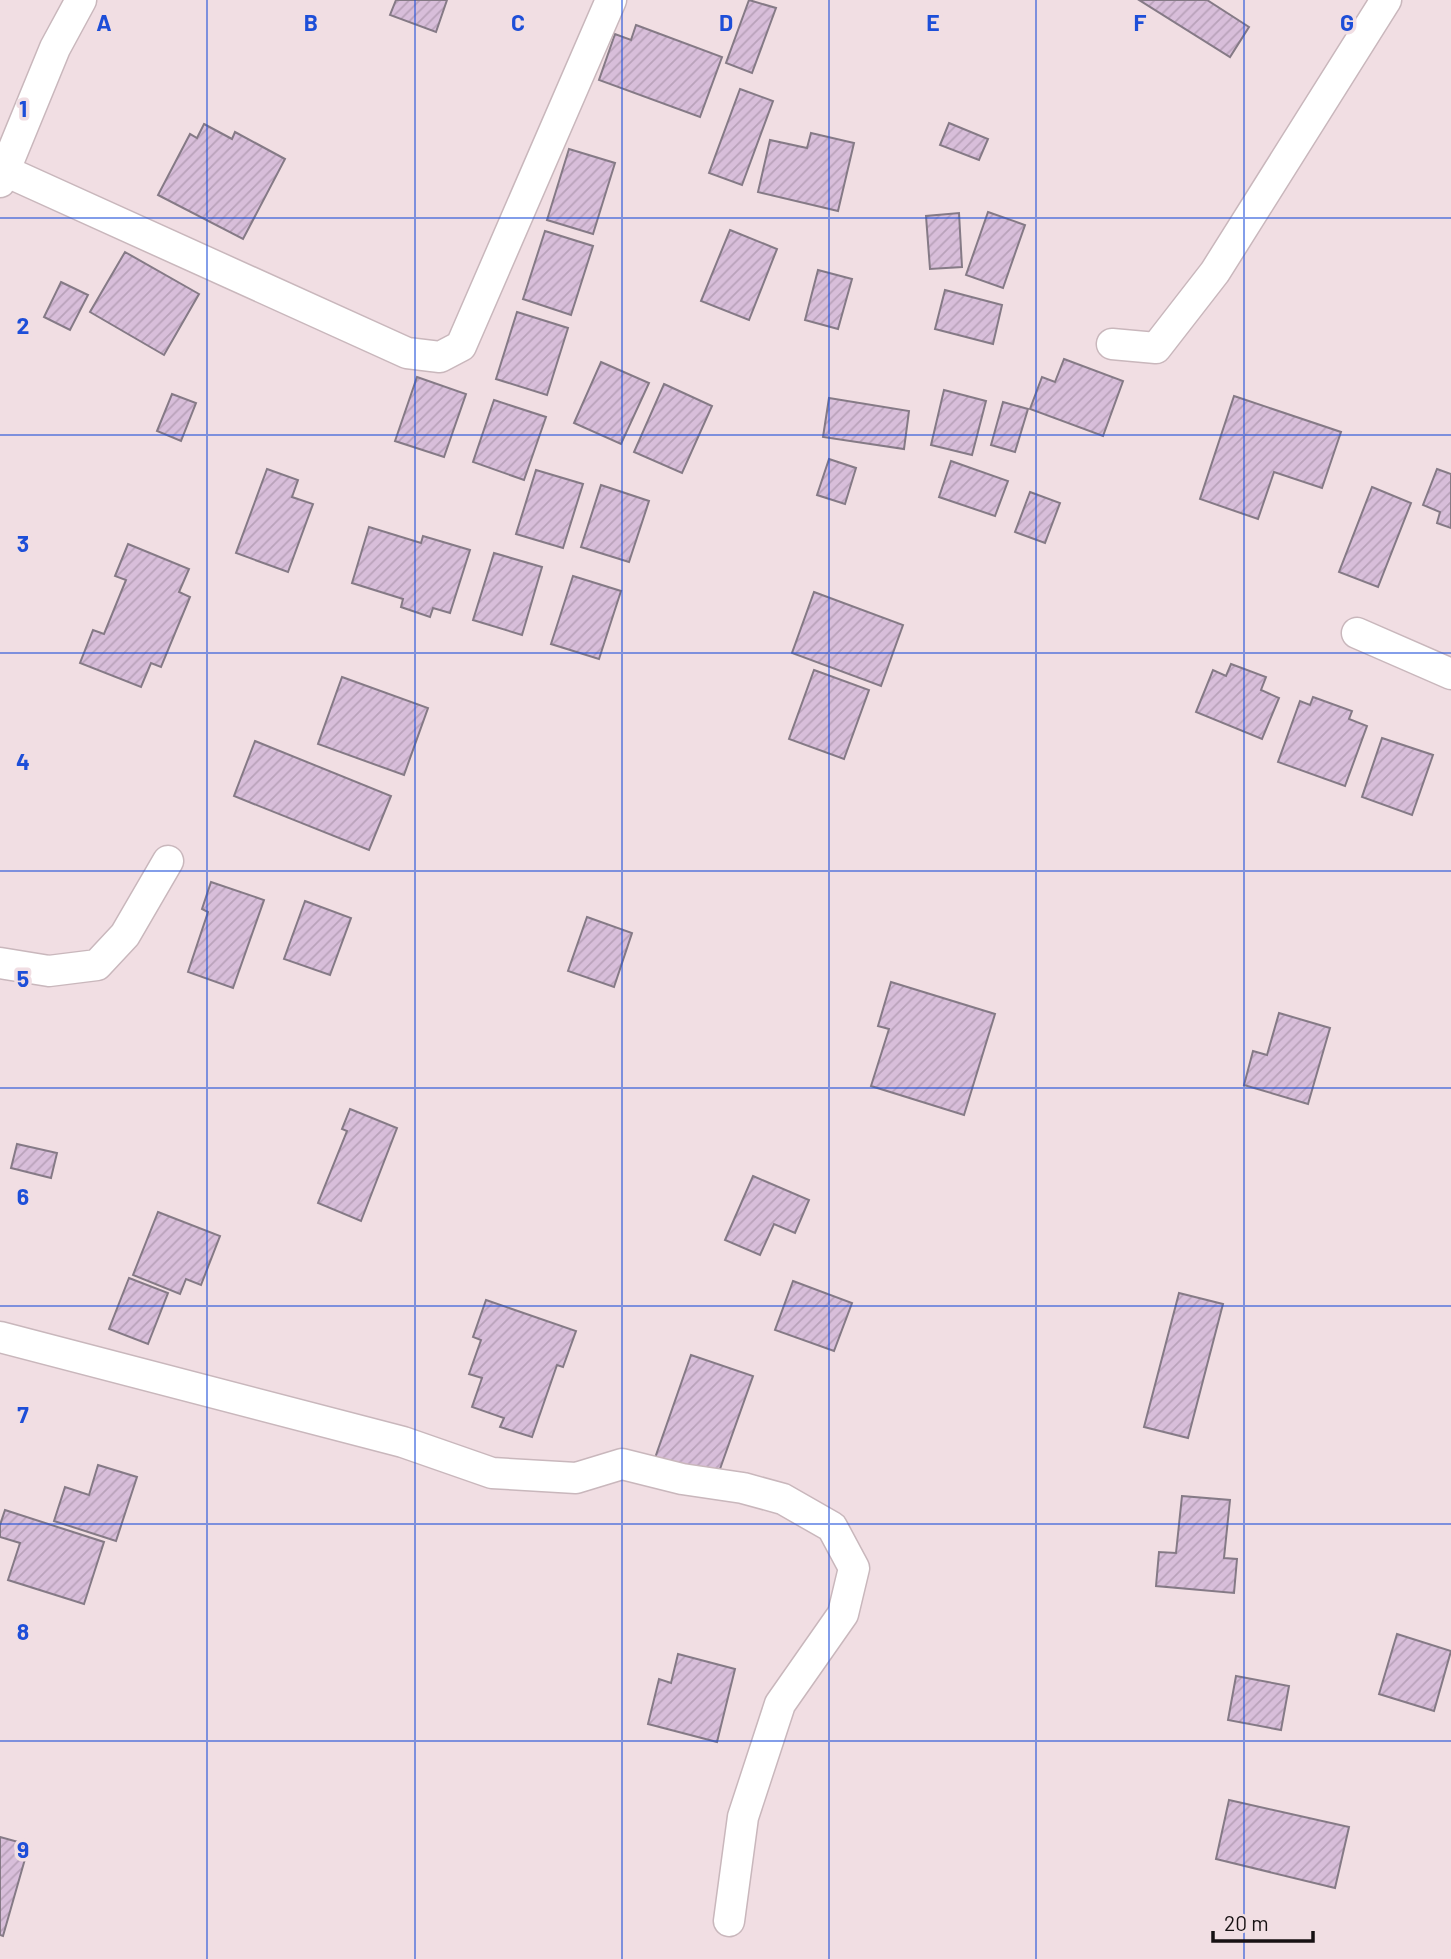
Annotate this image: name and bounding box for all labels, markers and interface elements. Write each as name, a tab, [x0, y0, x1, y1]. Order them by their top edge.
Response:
text: A	[96, 8, 112, 36]
text: B	[304, 8, 318, 36]
text: C	[511, 8, 525, 36]
text: D	[719, 8, 733, 36]
text: E	[926, 8, 940, 36]
text: F	[1134, 8, 1147, 36]
text: G	[1340, 8, 1354, 36]
text: 1	[19, 94, 27, 122]
text: 2	[17, 311, 29, 339]
text: 3	[17, 529, 29, 557]
text: 4	[16, 747, 30, 775]
text: 5	[17, 964, 29, 992]
text: 6	[17, 1182, 29, 1210]
text: 7	[17, 1400, 29, 1428]
text: 8	[17, 1617, 29, 1645]
text: 9	[17, 1835, 29, 1863]
scale bar	[1213, 1899, 1313, 1943]
text: 20 m	[1224, 1910, 1269, 1935]

